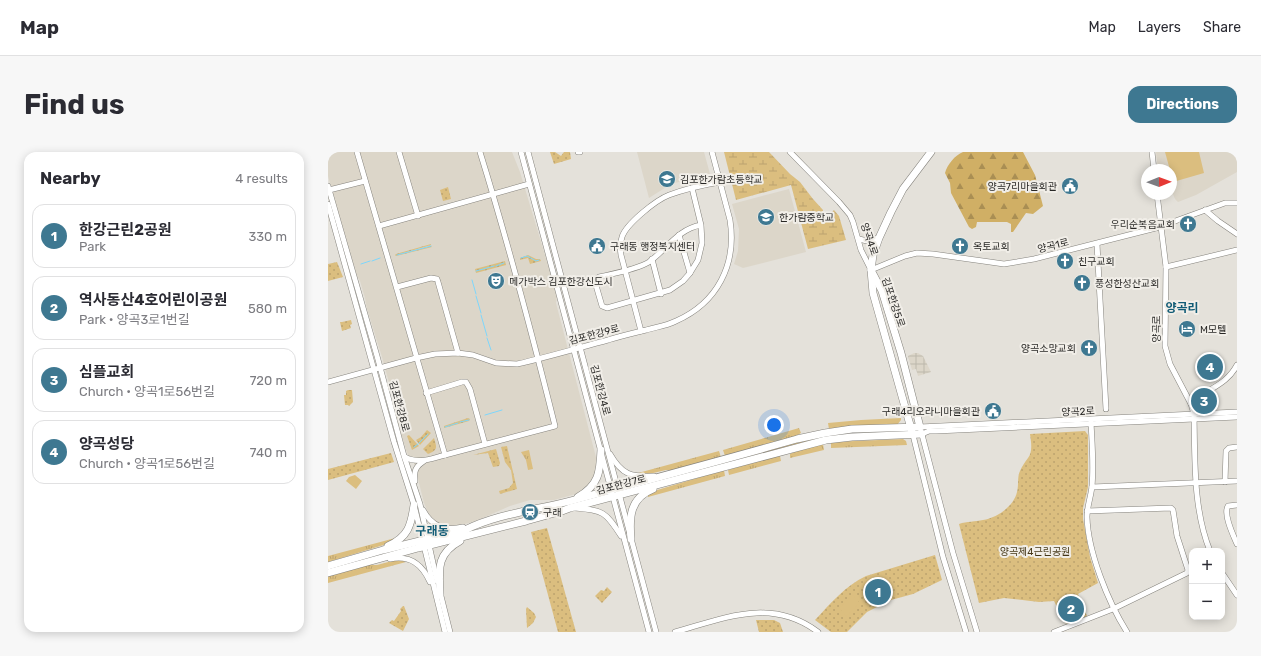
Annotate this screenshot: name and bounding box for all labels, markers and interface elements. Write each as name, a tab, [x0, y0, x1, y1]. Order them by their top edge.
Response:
text: Map	[20, 16, 59, 39]
text: Map	[1089, 19, 1116, 36]
text: Layers	[1138, 19, 1181, 36]
text: Share	[1203, 19, 1241, 36]
button: Directions	[1128, 86, 1237, 123]
text: Find us	[24, 88, 124, 121]
north arrow	[1141, 164, 1177, 200]
text: Nearby	[40, 168, 101, 188]
school or university icon: 김포한가람초등학교	[657, 169, 677, 189]
text: 4 results	[235, 171, 288, 186]
place label: 김포한가람초등학교	[680, 174, 763, 186]
public building icon: 양곡7리마을회관	[1060, 176, 1080, 196]
place label: 양곡7리마을회관	[987, 181, 1058, 193]
school or university icon: 한가람중학교	[756, 207, 776, 227]
place label: 한가람중학교	[779, 212, 834, 224]
church icon: 우리순복음교회	[1178, 214, 1198, 234]
place label: 우리순복음교회	[1111, 219, 1175, 231]
text: 한강근린2공원	[79, 221, 172, 239]
street label: 양곡4로	[858, 221, 880, 257]
text: 1	[51, 229, 57, 244]
text: 330 m	[248, 229, 287, 244]
public building icon: 구래동 행정복지센터	[587, 236, 607, 256]
church icon: 옥토교회	[950, 236, 970, 256]
street label: 양곡1로	[1036, 236, 1070, 256]
text: Park	[79, 239, 106, 254]
place label: 구래동 행정복지센터	[610, 241, 695, 253]
place label: 옥토교회	[973, 241, 1010, 253]
church icon: 친구교회	[1055, 251, 1075, 271]
place label: 친구교회	[1078, 256, 1115, 268]
theatre icon: 메가박스 김포한강신도시	[486, 271, 506, 291]
church icon: 풍성한성산교회	[1072, 273, 1092, 293]
place label: 메가박스 김포한강신도시	[509, 276, 613, 288]
street label: 김포한강5로	[879, 276, 907, 329]
place label: 풍성한성산교회	[1095, 278, 1159, 290]
text: 역사동산4호어린이공원	[79, 291, 227, 309]
text: 2	[50, 301, 58, 316]
text: 580 m	[248, 301, 287, 316]
district label: 양곡리	[1165, 301, 1199, 315]
text: Park · 양곡3로1번길	[79, 312, 190, 327]
street label: 양곡로	[1151, 315, 1163, 343]
hotel icon: M모텔	[1177, 319, 1197, 339]
street label: 김포한강9로	[568, 322, 621, 347]
place label: M모텔	[1200, 324, 1226, 336]
church icon: 양곡소망교회	[1079, 338, 1099, 358]
place label: 양곡소망교회	[1021, 343, 1076, 355]
pin: 4	[1197, 352, 1223, 382]
text: 심플교회	[79, 363, 134, 381]
street label: 김포한강4로	[587, 363, 613, 417]
text: 3	[50, 373, 58, 388]
text: 720 m	[250, 373, 287, 388]
street label: 김포한강8로	[386, 379, 412, 433]
text: Church · 양곡1로56번길	[79, 384, 215, 399]
pin: 3	[1191, 386, 1217, 416]
public building icon: 구래4리오라니마을회관	[983, 401, 1003, 421]
street label: 양곡2로	[1061, 405, 1095, 419]
place label: 구래4리오라니마을회관	[882, 406, 981, 418]
your location	[764, 415, 784, 435]
text: 양곡성당	[79, 435, 134, 453]
text: 4	[50, 445, 58, 460]
text: 740 m	[250, 445, 287, 460]
text: Church · 양곡1로56번길	[79, 456, 215, 471]
street label: 김포한강7로	[595, 473, 648, 497]
station icon: 구래	[520, 502, 540, 522]
place label: 구래	[543, 507, 561, 519]
district label: 구래동	[415, 524, 449, 538]
park label: 양곡제4근린공원	[1000, 546, 1070, 558]
map controls	[1189, 548, 1225, 620]
button: +	[1189, 548, 1225, 584]
pin: 1	[865, 577, 891, 607]
button: −	[1189, 584, 1225, 620]
pin: 2	[1058, 594, 1084, 624]

